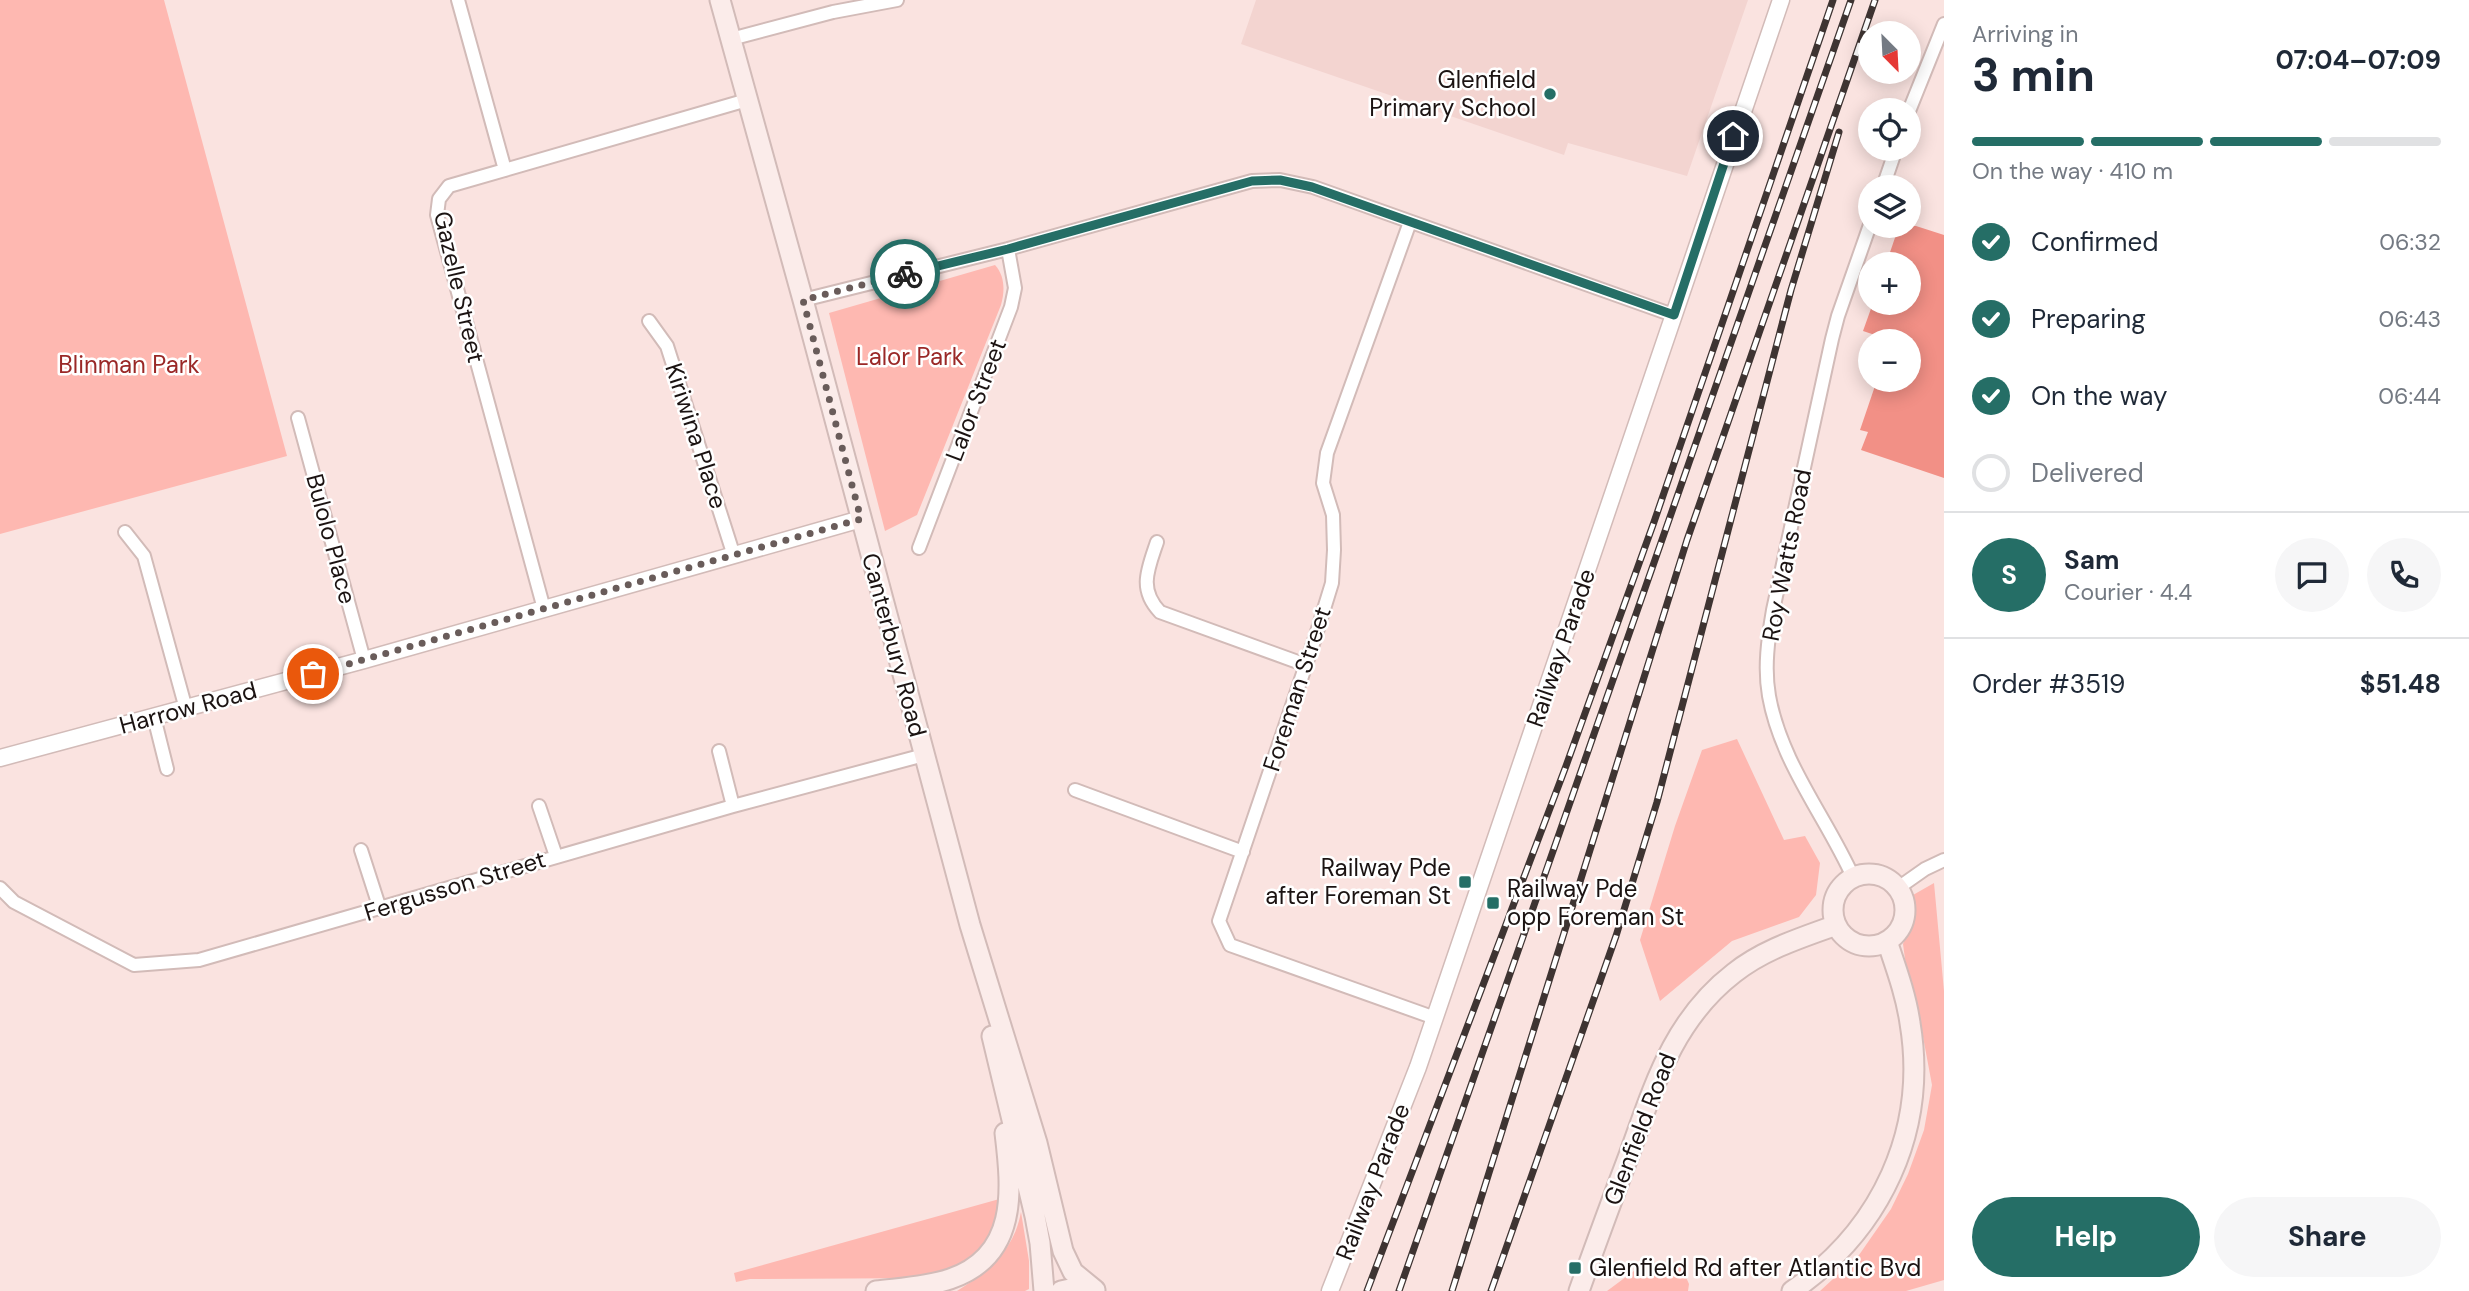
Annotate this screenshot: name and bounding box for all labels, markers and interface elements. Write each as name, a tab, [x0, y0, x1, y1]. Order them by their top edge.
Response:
text: Arriving in	[1972, 19, 2078, 49]
north arrow	[1858, 21, 1922, 84]
map controls	[1858, 21, 1921, 392]
text: 07:04–07:09	[2275, 43, 2441, 77]
text: 3 min	[1972, 45, 2095, 105]
place label: Glenfield Primary School	[1369, 64, 1536, 123]
marker: Glenfield Primary School	[1542, 86, 1558, 102]
button: locate	[1858, 98, 1921, 161]
pin	[1703, 106, 1763, 166]
icon: home	[1714, 117, 1752, 155]
text: On the way · 410 m	[1972, 156, 2173, 186]
button: layers	[1858, 175, 1921, 238]
street label: Gazelle Street	[427, 208, 492, 366]
icon: check	[1972, 223, 2010, 261]
text: Confirmed	[2031, 225, 2158, 259]
text: 06:32	[2379, 227, 2441, 257]
courier	[870, 239, 940, 309]
button: +	[1858, 252, 1921, 315]
icon: bike	[886, 255, 924, 293]
icon: check	[1972, 300, 2010, 338]
text: Preparing	[2031, 302, 2146, 336]
text: 06:43	[2379, 304, 2441, 334]
button: −	[1858, 329, 1921, 392]
street label: Lalor Street	[938, 334, 1013, 465]
park label: Lalor Park	[856, 341, 964, 372]
park label: Blinman Park	[58, 349, 200, 380]
street label: Kiriwina Place	[658, 359, 735, 513]
icon: check	[1972, 377, 2010, 415]
text: On the way	[2031, 379, 2167, 413]
text: 06:44	[2378, 381, 2441, 411]
text: Delivered	[2031, 456, 2144, 490]
street label: Roy Watts Road	[1755, 466, 1818, 643]
street label: Bulolo Place	[299, 470, 364, 607]
button: chat	[2275, 538, 2349, 612]
button: phone	[2367, 538, 2441, 612]
text: Sam	[2064, 543, 2119, 577]
street label: Canterbury Road	[855, 550, 934, 740]
text: S	[2001, 558, 2017, 592]
street label: Railway Parade	[1519, 565, 1602, 731]
text: Courier · 4.4	[2064, 577, 2192, 607]
street label: Foreman Street	[1255, 603, 1338, 775]
pin	[283, 644, 343, 704]
icon: bag	[294, 655, 332, 693]
text: Order #3519	[1972, 667, 2125, 701]
text: $51.48	[2360, 667, 2441, 701]
street label: Harrow Road	[116, 674, 260, 741]
street label: Fergusson Street	[360, 843, 549, 928]
place label: Railway Pde after Foreman St	[1265, 852, 1451, 911]
place label: Railway Pde opp Foreman St	[1507, 873, 1684, 932]
marker: Railway Pde after Foreman St	[1457, 874, 1473, 890]
marker: Railway Pde opp Foreman St	[1485, 895, 1501, 911]
street label: Glenfield Road	[1596, 1048, 1683, 1209]
street label: Railway Parade	[1328, 1099, 1417, 1265]
button: Help	[1972, 1197, 2200, 1277]
button: Share	[2214, 1197, 2441, 1277]
place label: Glenfield Rd after Atlantic Bvd	[1589, 1252, 1921, 1283]
marker: Glenfield Rd after Atlantic Bvd	[1567, 1260, 1583, 1276]

